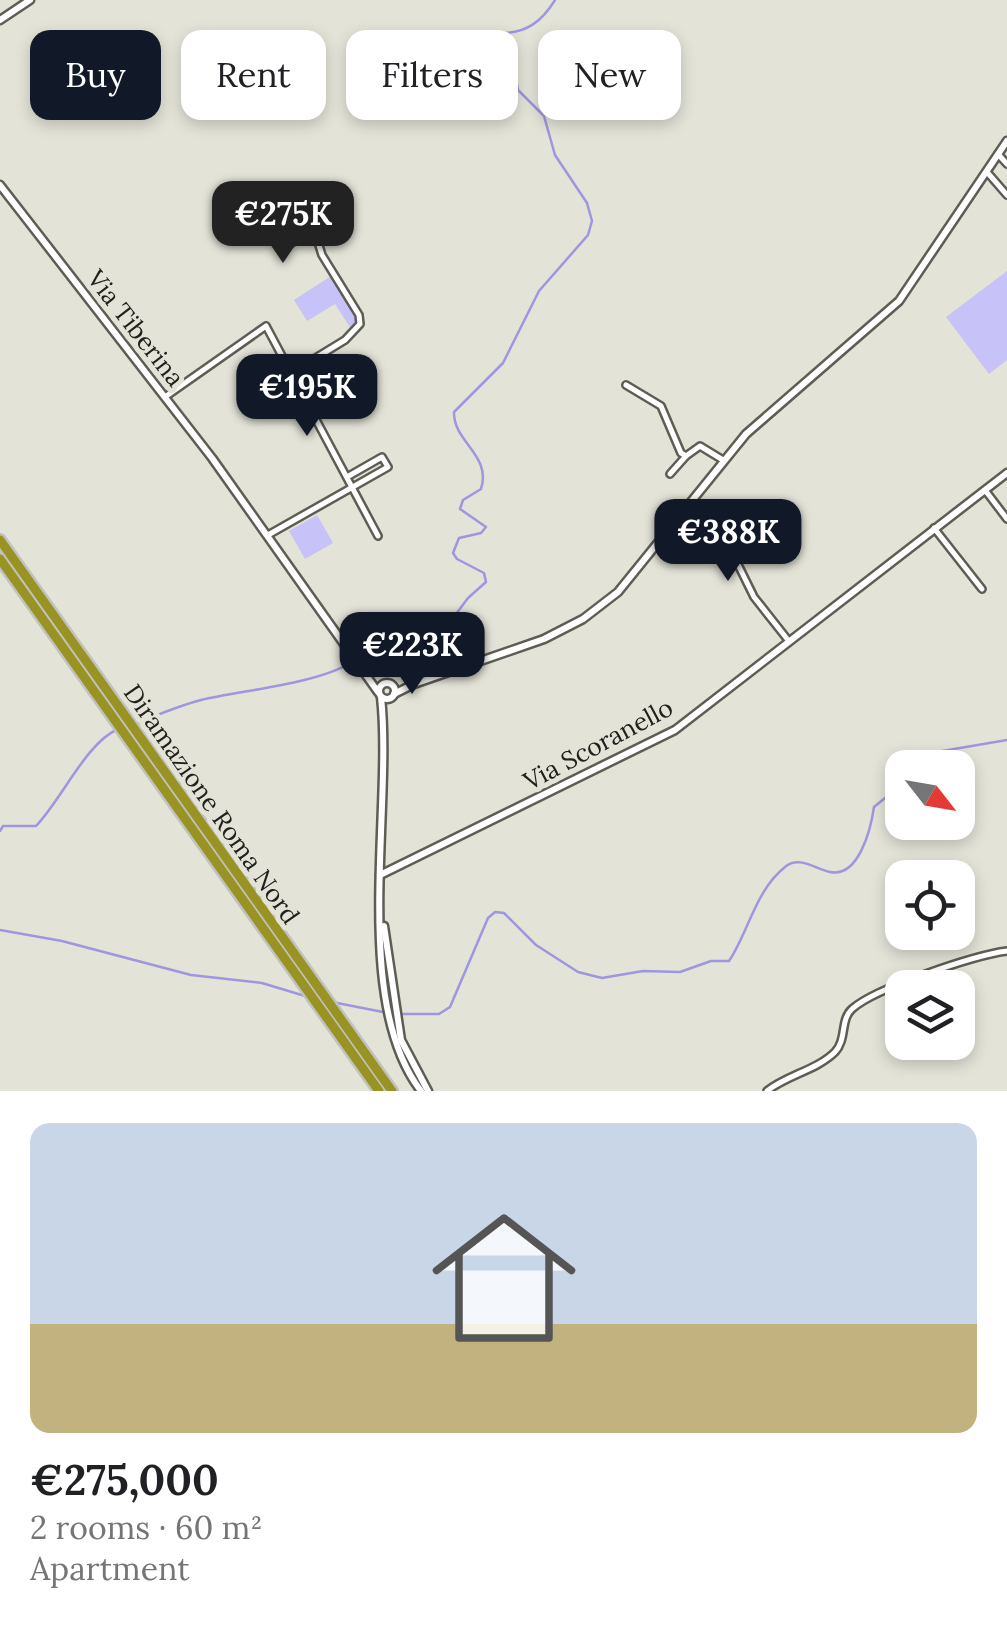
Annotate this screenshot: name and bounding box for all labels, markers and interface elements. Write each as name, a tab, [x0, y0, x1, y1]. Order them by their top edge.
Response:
chip: Buy	[30, 30, 161, 120]
chip: Rent	[181, 30, 326, 120]
chip: Filters	[346, 30, 518, 120]
chip: New	[538, 30, 681, 120]
pin: €275K	[213, 181, 353, 266]
text: €275K	[234, 193, 332, 234]
street label: Via Tiberina	[80, 262, 192, 393]
pin: €195K	[237, 354, 377, 439]
text: €195K	[258, 366, 356, 407]
pin: €388K	[658, 499, 798, 584]
text: €388K	[676, 511, 780, 552]
pin: €223K	[342, 612, 482, 697]
text: €223K	[362, 624, 462, 665]
street label: Diramazione Roma Nord	[117, 678, 307, 930]
street label: Via Scoranello	[517, 691, 678, 797]
north arrow	[885, 750, 975, 840]
map controls	[885, 750, 975, 1060]
button: locate	[885, 860, 975, 950]
button: layers	[885, 970, 975, 1060]
icon: home	[414, 1188, 594, 1368]
text: €275,000	[30, 1453, 219, 1507]
text: 2 rooms · 60 m²	[30, 1507, 263, 1548]
text: Apartment	[30, 1548, 190, 1589]

